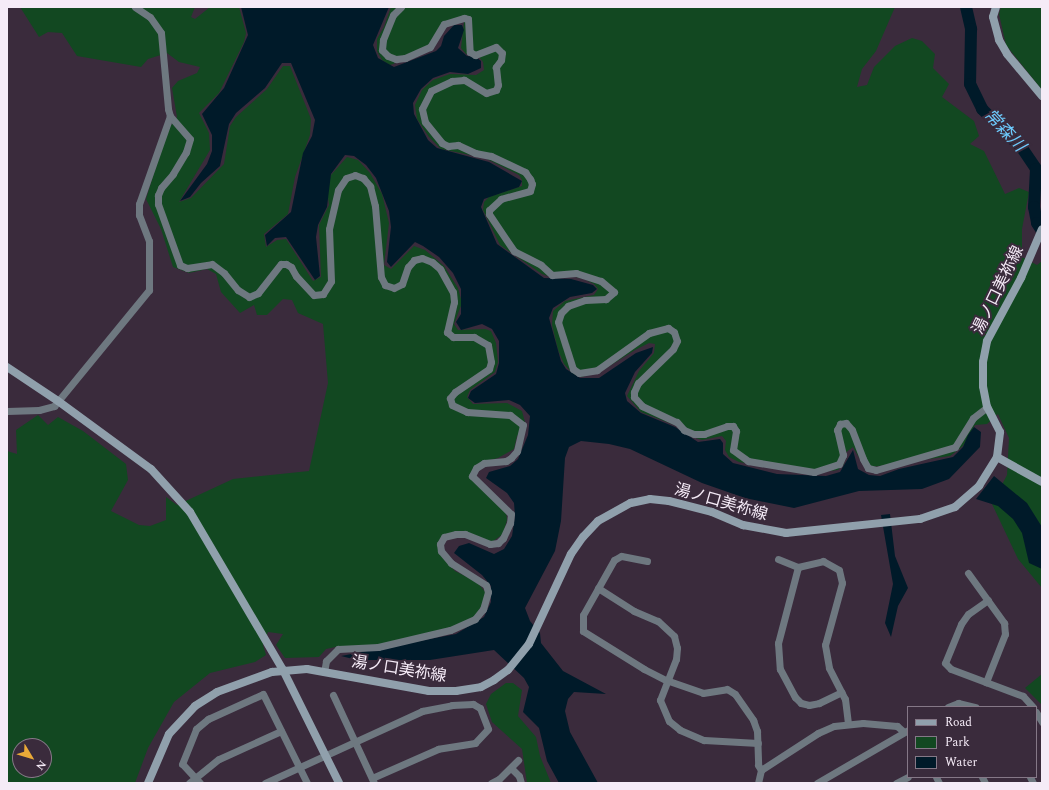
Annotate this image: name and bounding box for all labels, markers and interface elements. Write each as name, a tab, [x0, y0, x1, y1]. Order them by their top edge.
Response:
water label: 常森川	[979, 105, 1029, 157]
street label: 湯ノ口美祢線	[968, 243, 1028, 337]
street label: 湯ノ口美祢線	[672, 480, 770, 524]
street label: 湯ノ口美祢線	[350, 652, 448, 686]
legend	[907, 706, 1037, 778]
text: Road	[945, 713, 972, 732]
text: Park	[945, 733, 970, 752]
north arrow	[12, 738, 52, 778]
text: Water	[945, 753, 977, 772]
text: N	[32, 756, 51, 774]

